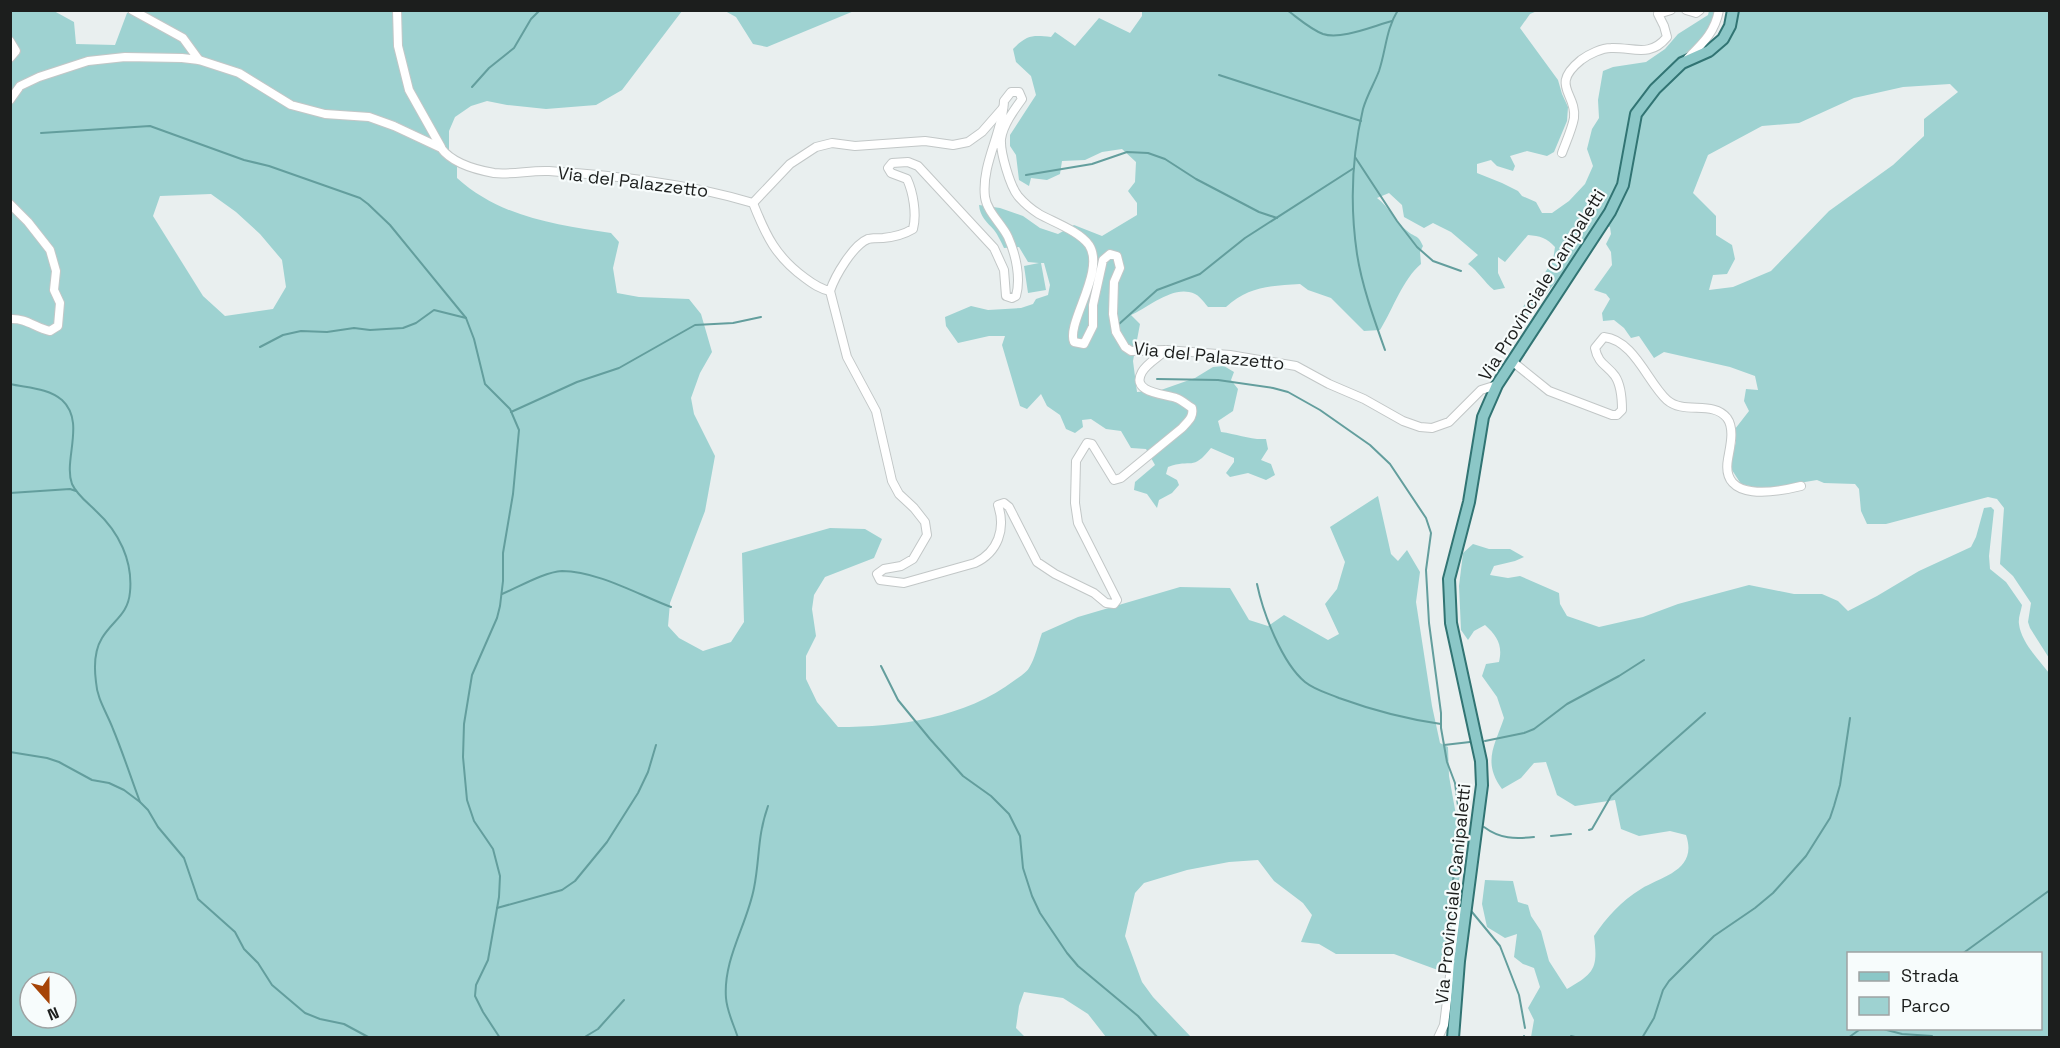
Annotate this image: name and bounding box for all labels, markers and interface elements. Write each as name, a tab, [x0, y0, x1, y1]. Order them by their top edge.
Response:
street label: Via del Palazzetto	[556, 161, 710, 202]
street label: Via Provinciale Canipaletti	[1473, 185, 1610, 385]
street label: Via del Palazzetto	[1132, 336, 1286, 375]
street label: Via Provinciale Canipaletti	[1429, 782, 1476, 1005]
legend	[1847, 952, 2042, 1030]
text: Strada	[1901, 964, 1959, 987]
north arrow	[18, 970, 78, 1030]
text: Parco	[1901, 994, 1950, 1017]
text: N	[44, 1002, 62, 1025]

